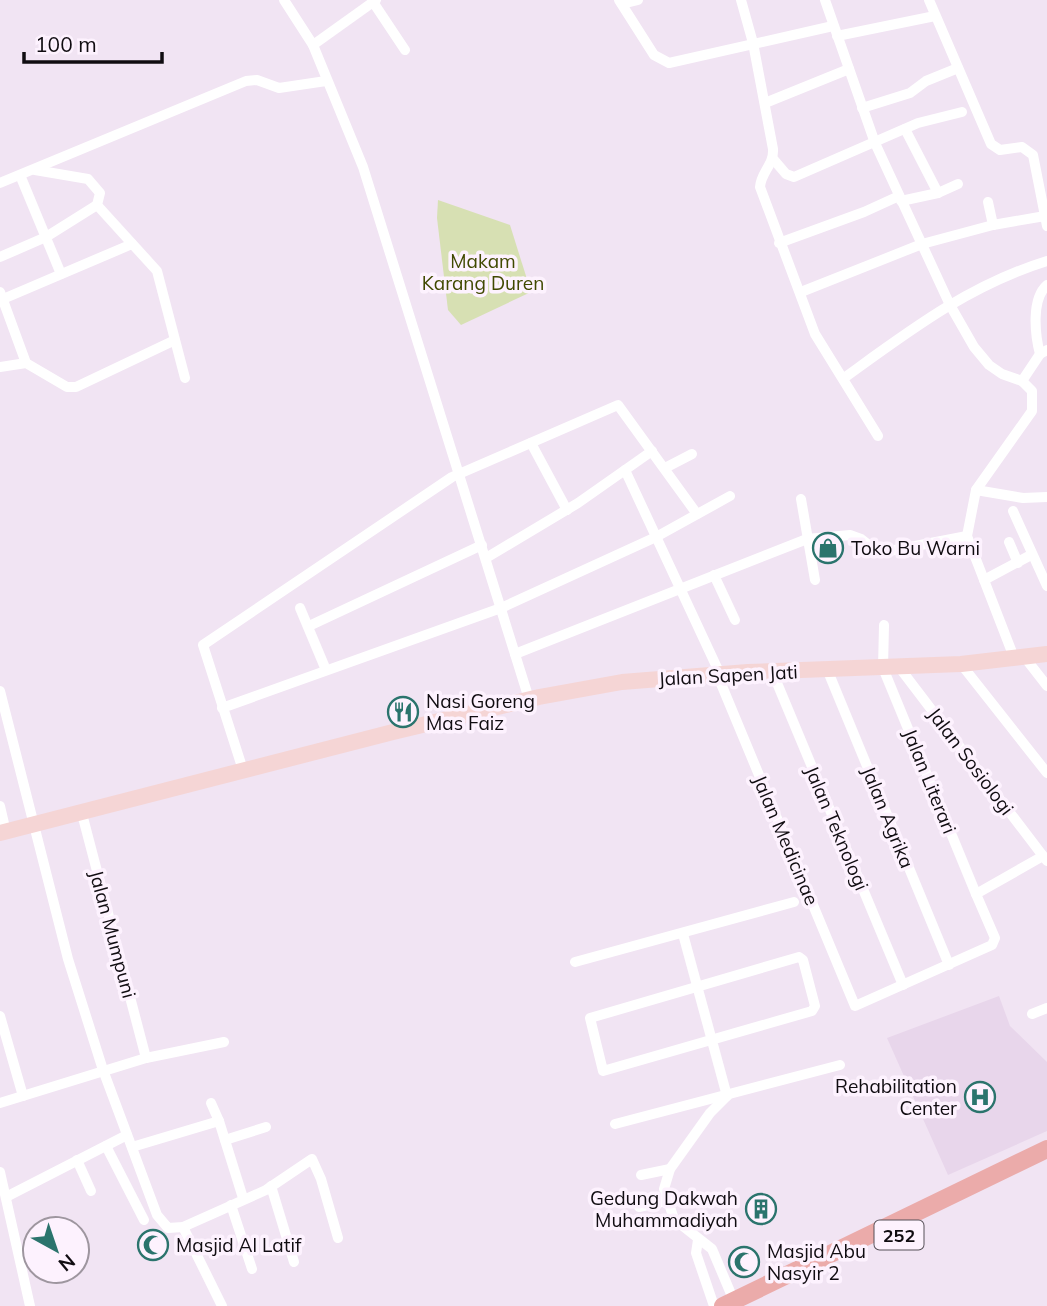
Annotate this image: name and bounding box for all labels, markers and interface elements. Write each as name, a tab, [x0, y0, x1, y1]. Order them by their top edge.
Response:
scale bar	[24, 21, 163, 65]
text: 100 m	[35, 31, 97, 57]
park label: Makam Karang Duren	[422, 249, 544, 295]
shop icon: Toko Bu Warni	[811, 531, 845, 565]
place label: Toko Bu Warni	[851, 536, 980, 560]
street label: Jalan Sapen Jati	[658, 659, 798, 691]
place label: Nasi Goreng Mas Faiz	[426, 689, 535, 735]
restaurant icon: Nasi Goreng Mas Faiz	[386, 695, 420, 729]
street label: Jalan Sosiologi	[923, 702, 1019, 820]
street label: Jalan Literari	[898, 725, 962, 837]
street label: Jalan Teknologi	[800, 762, 874, 894]
street label: Jalan Agrika	[857, 763, 919, 871]
street label: Jalan Medicinae	[748, 771, 824, 909]
street label: Jalan Mumpuni	[84, 867, 142, 1001]
place label: Rehabilitation Center	[835, 1074, 957, 1120]
hospital icon: Rehabilitation Center	[963, 1080, 997, 1114]
place label: Gedung Dakwah Muhammadiyah	[590, 1186, 738, 1232]
building icon: Gedung Dakwah Muhammadiyah	[744, 1192, 778, 1226]
north arrow	[21, 1215, 91, 1285]
road number: 252	[874, 1220, 923, 1250]
mosque icon: Masjid Al Latif	[136, 1228, 170, 1262]
place label: Masjid Al Latif	[176, 1233, 302, 1257]
place label: Masjid Abu Nasyir 2	[767, 1239, 866, 1285]
mosque icon: Masjid Abu Nasyir 2	[727, 1245, 761, 1279]
text: N	[54, 1249, 80, 1277]

